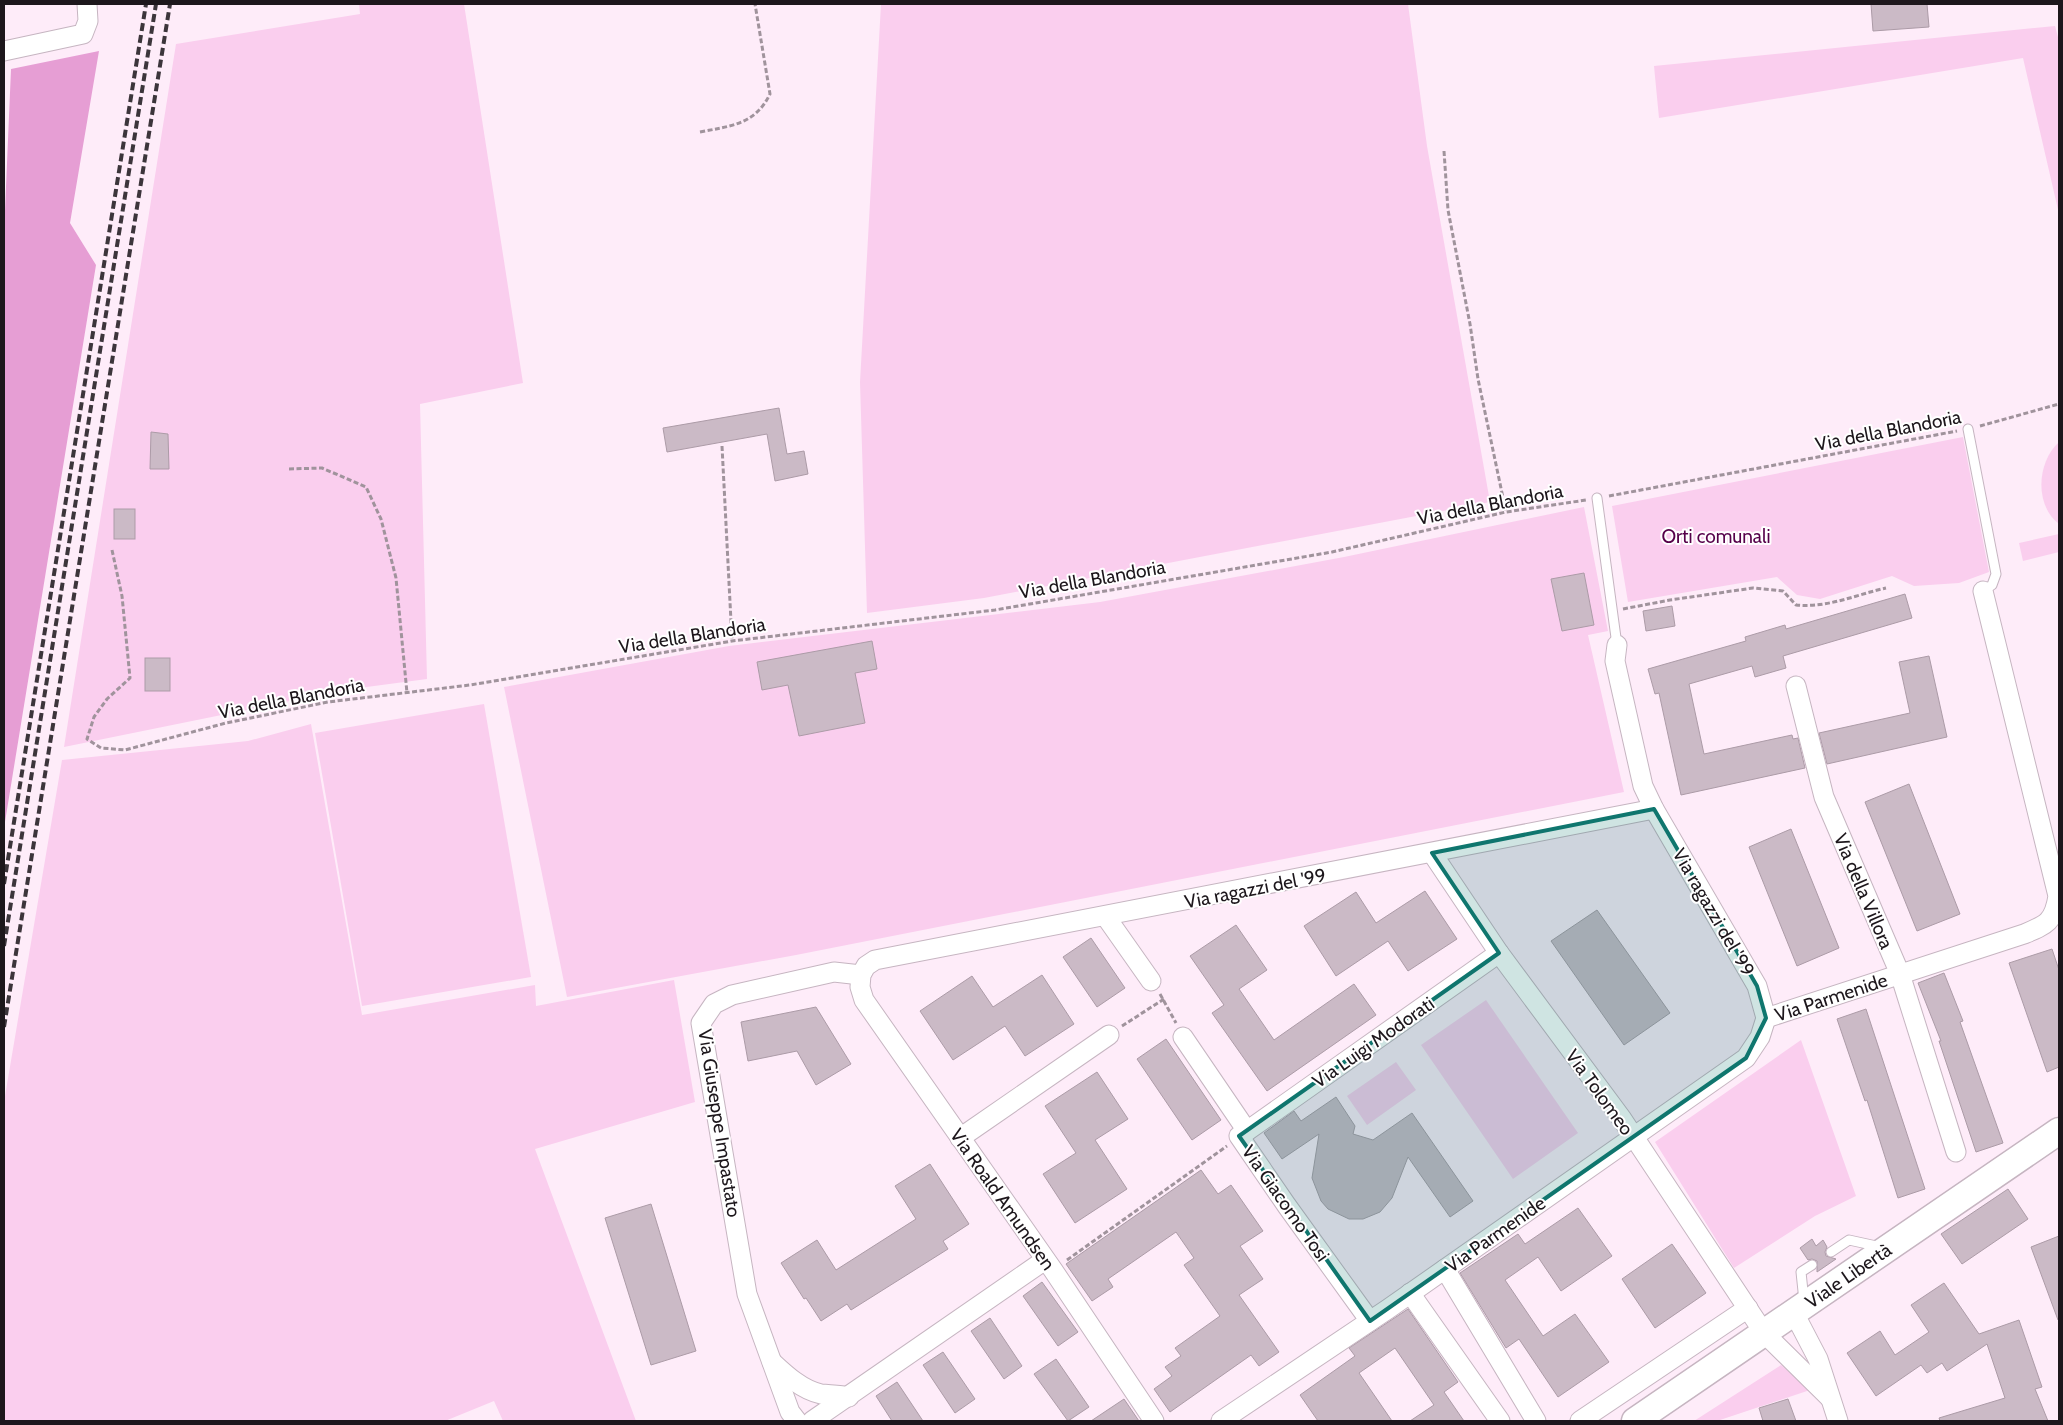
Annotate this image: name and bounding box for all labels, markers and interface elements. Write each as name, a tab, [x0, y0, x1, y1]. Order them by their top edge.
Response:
street label: Via della Blandoria	[1813, 405, 1963, 456]
street label: Via della Blandoria	[1415, 479, 1565, 530]
park label: Orti comunali	[1661, 525, 1771, 548]
street label: Via della Blandoria	[1017, 555, 1167, 604]
street label: Via della Blandoria	[617, 613, 767, 658]
street label: Via della Blandoria	[216, 673, 366, 724]
street label: Via della Villora	[1829, 830, 1898, 952]
street label: Via ragazzi del '99	[1668, 844, 1759, 980]
street label: Via ragazzi del '99	[1182, 864, 1328, 913]
street label: Via Parmenide	[1772, 968, 1891, 1026]
street label: Via Luigi Modorati	[1308, 992, 1439, 1093]
street label: Via Giuseppe Impastato	[693, 1027, 746, 1219]
street label: Via Tolomeo	[1561, 1045, 1638, 1140]
street label: Via Roald Amundsen	[945, 1124, 1060, 1274]
street label: Via Giacomo Tosi	[1237, 1141, 1334, 1266]
street label: Via Parmenide	[1441, 1191, 1550, 1277]
street label: Viale Libertà	[1801, 1238, 1896, 1313]

